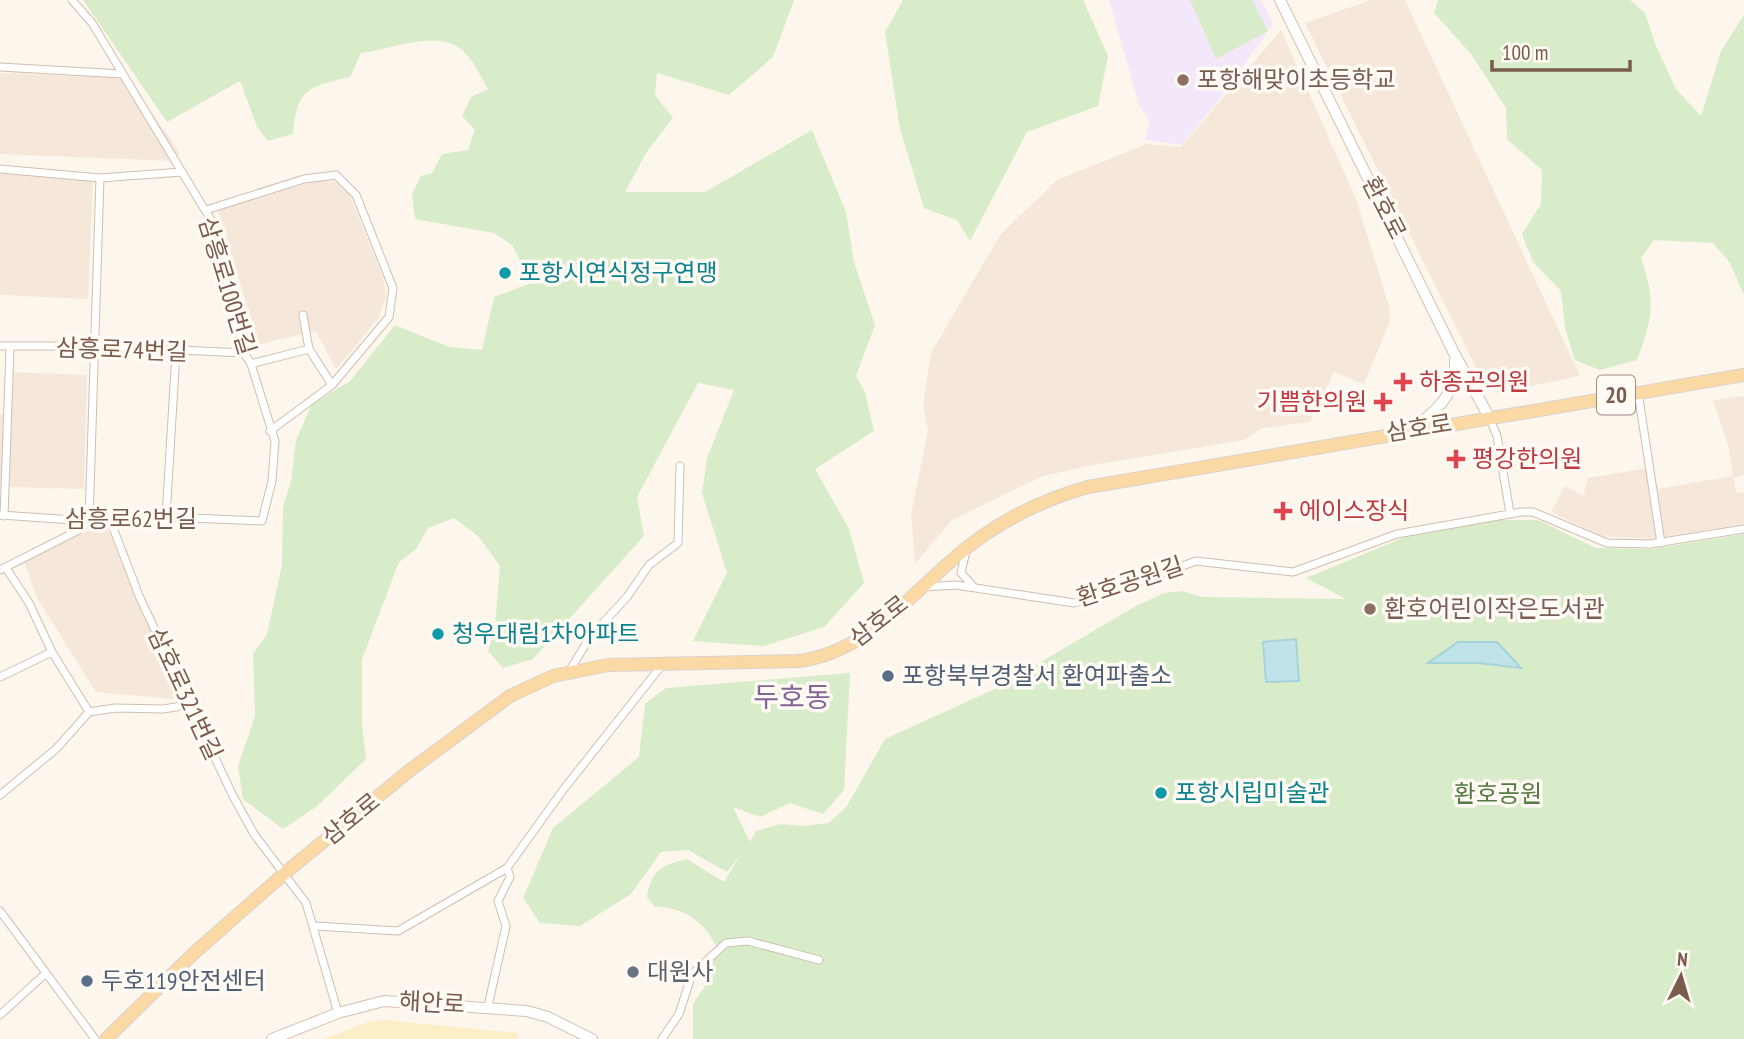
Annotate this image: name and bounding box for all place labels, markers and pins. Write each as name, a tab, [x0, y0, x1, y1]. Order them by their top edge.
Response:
place label: 포항해맞이초등학교	[1197, 64, 1396, 95]
marker: 포항해맞이초등학교	[1175, 72, 1191, 88]
place label: 포항시연식정구연맹	[519, 257, 718, 288]
marker: 포항시연식정구연맹	[497, 265, 513, 281]
place label: 하종곤의원	[1419, 366, 1529, 397]
marker: 하종곤의원	[1393, 372, 1413, 392]
place label: 기쁨한의원	[1257, 386, 1367, 417]
marker: 기쁨한의원	[1373, 392, 1393, 412]
place label: 평강한의원	[1472, 443, 1582, 474]
marker: 평강한의원	[1446, 449, 1466, 469]
place label: 에이스장식	[1299, 495, 1409, 526]
marker: 에이스장식	[1273, 501, 1293, 521]
place label: 환호어린이작은도서관	[1384, 593, 1605, 624]
marker: 환호어린이작은도서관	[1362, 601, 1378, 617]
place label: 청우대림1차아파트	[452, 618, 639, 649]
marker: 청우대림1차아파트	[430, 626, 446, 642]
place label: 포항북부경찰서 환여파출소	[902, 660, 1172, 691]
marker: 포항북부경찰서 환여파출소	[880, 668, 896, 684]
place label: 포항시립미술관	[1175, 777, 1330, 808]
marker: 포항시립미술관	[1153, 785, 1169, 801]
place label: 대원사	[647, 956, 713, 987]
marker: 대원사	[625, 964, 641, 980]
place label: 두호119안전센터	[101, 965, 266, 996]
marker: 두호119안전센터	[79, 973, 95, 989]

